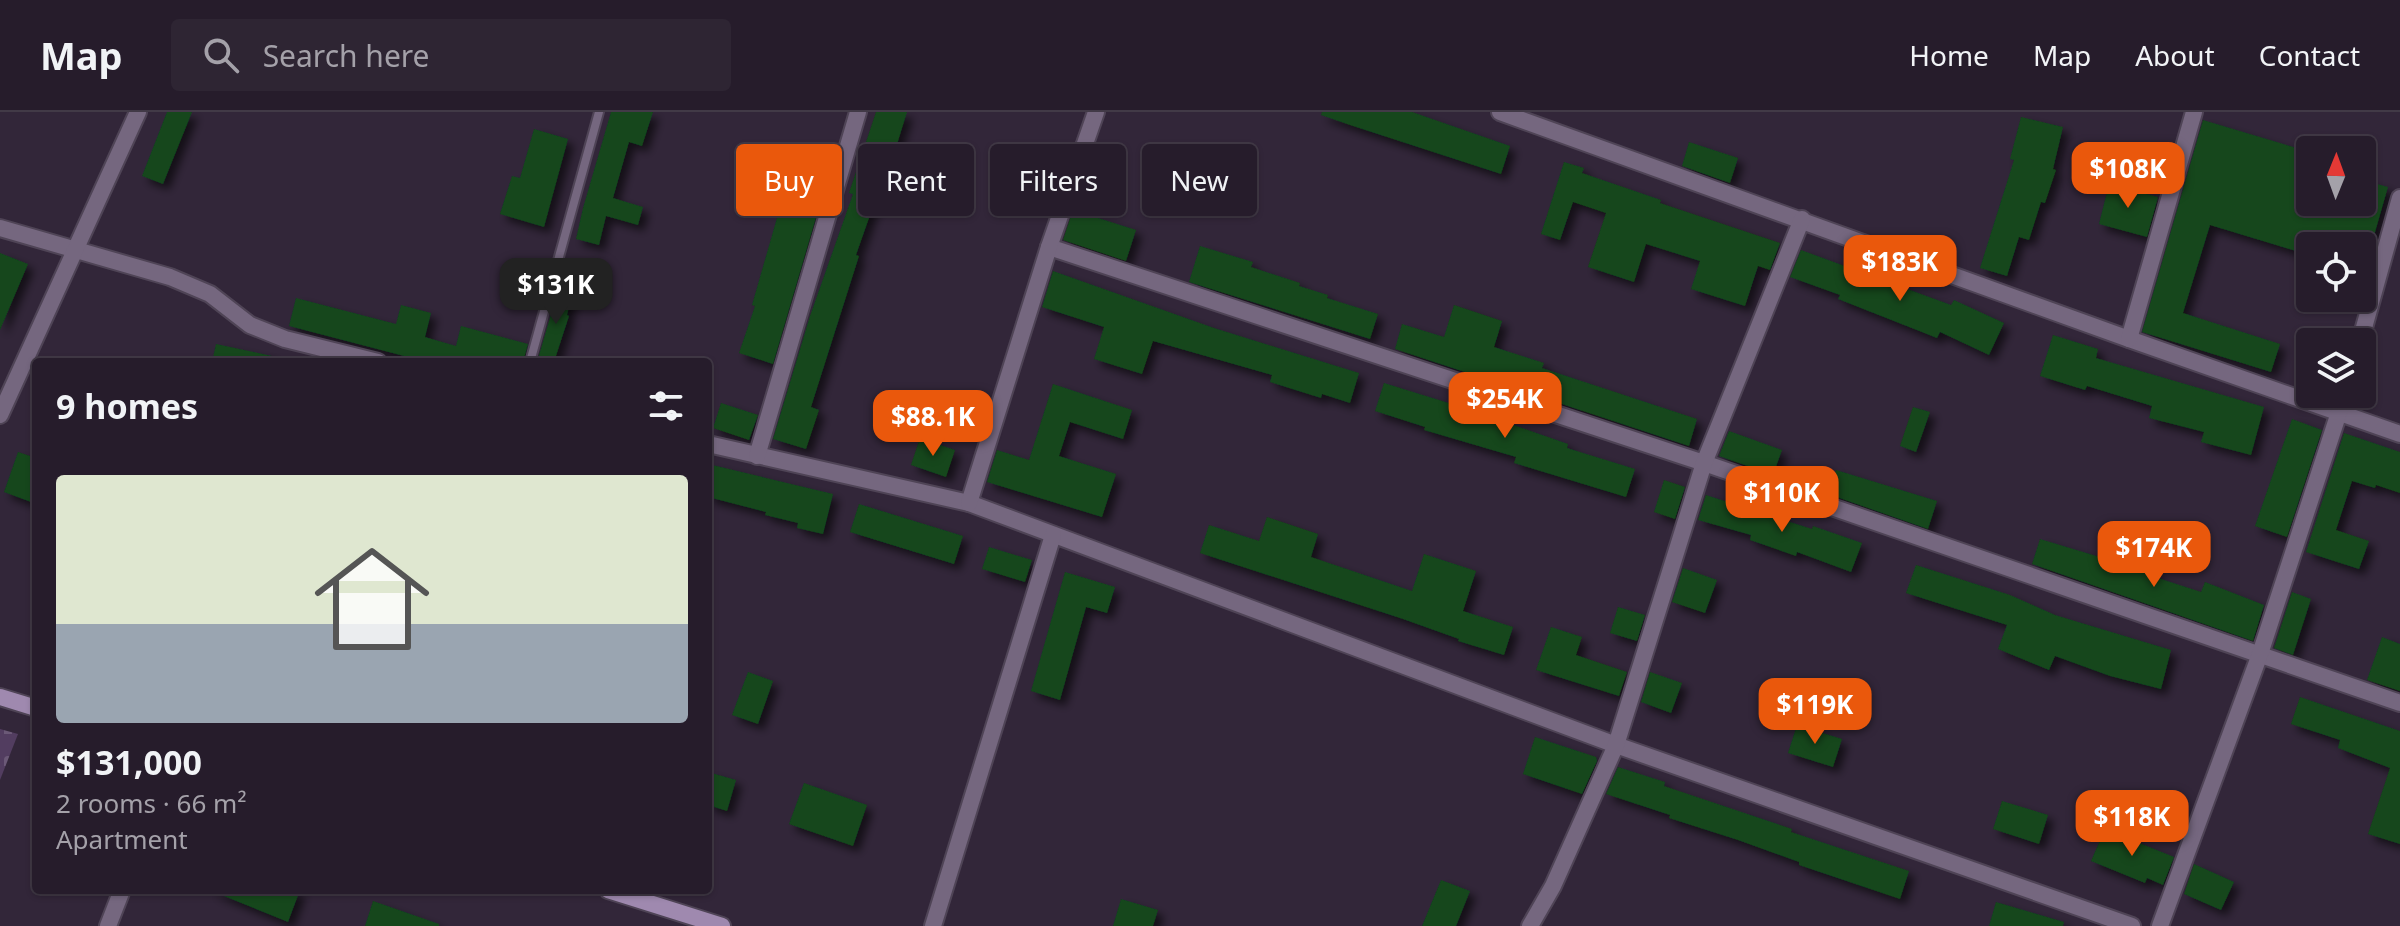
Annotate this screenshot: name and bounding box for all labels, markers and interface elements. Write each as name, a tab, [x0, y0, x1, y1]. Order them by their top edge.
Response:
search box	[171, 19, 731, 91]
text: Map	[40, 29, 123, 81]
icon: search	[199, 33, 243, 77]
text: Search here	[263, 35, 430, 76]
text: Home	[1909, 36, 1989, 74]
text: Map	[2033, 36, 2091, 74]
text: About	[2135, 36, 2215, 74]
text: Contact	[2259, 36, 2360, 74]
north arrow	[2296, 136, 2376, 216]
map controls	[2296, 136, 2376, 408]
pin: $108K	[2072, 142, 2184, 210]
chip: Buy	[736, 144, 842, 216]
chip: Rent	[858, 144, 974, 216]
chip: Filters	[990, 144, 1126, 216]
chip: New	[1142, 144, 1257, 216]
text: $108K	[2090, 150, 2166, 186]
button: locate	[2296, 232, 2376, 312]
pin: $183K	[1844, 235, 1956, 303]
text: $183K	[1862, 243, 1938, 279]
pin: $131K	[500, 258, 612, 326]
text: $131K	[518, 266, 594, 302]
button: layers	[2296, 328, 2376, 408]
pin: $254K	[1449, 372, 1561, 440]
text: $254K	[1467, 380, 1543, 416]
text: 9 homes	[56, 383, 198, 429]
icon: filters	[644, 384, 688, 428]
pin: $88.1K	[868, 390, 998, 458]
text: $88.1K	[891, 398, 975, 434]
pin: $110K	[1726, 466, 1838, 534]
text: $110K	[1744, 474, 1820, 510]
pin: $174K	[2098, 521, 2210, 589]
icon: home	[300, 527, 444, 671]
text: $174K	[2116, 529, 2192, 565]
pin: $119K	[1759, 678, 1871, 746]
text: $119K	[1777, 686, 1853, 722]
text: $131,000	[56, 739, 202, 785]
text: 2 rooms · 66 m²	[56, 785, 246, 821]
pin: $118K	[2076, 790, 2188, 858]
text: $118K	[2094, 798, 2170, 834]
text: Apartment	[56, 821, 188, 857]

